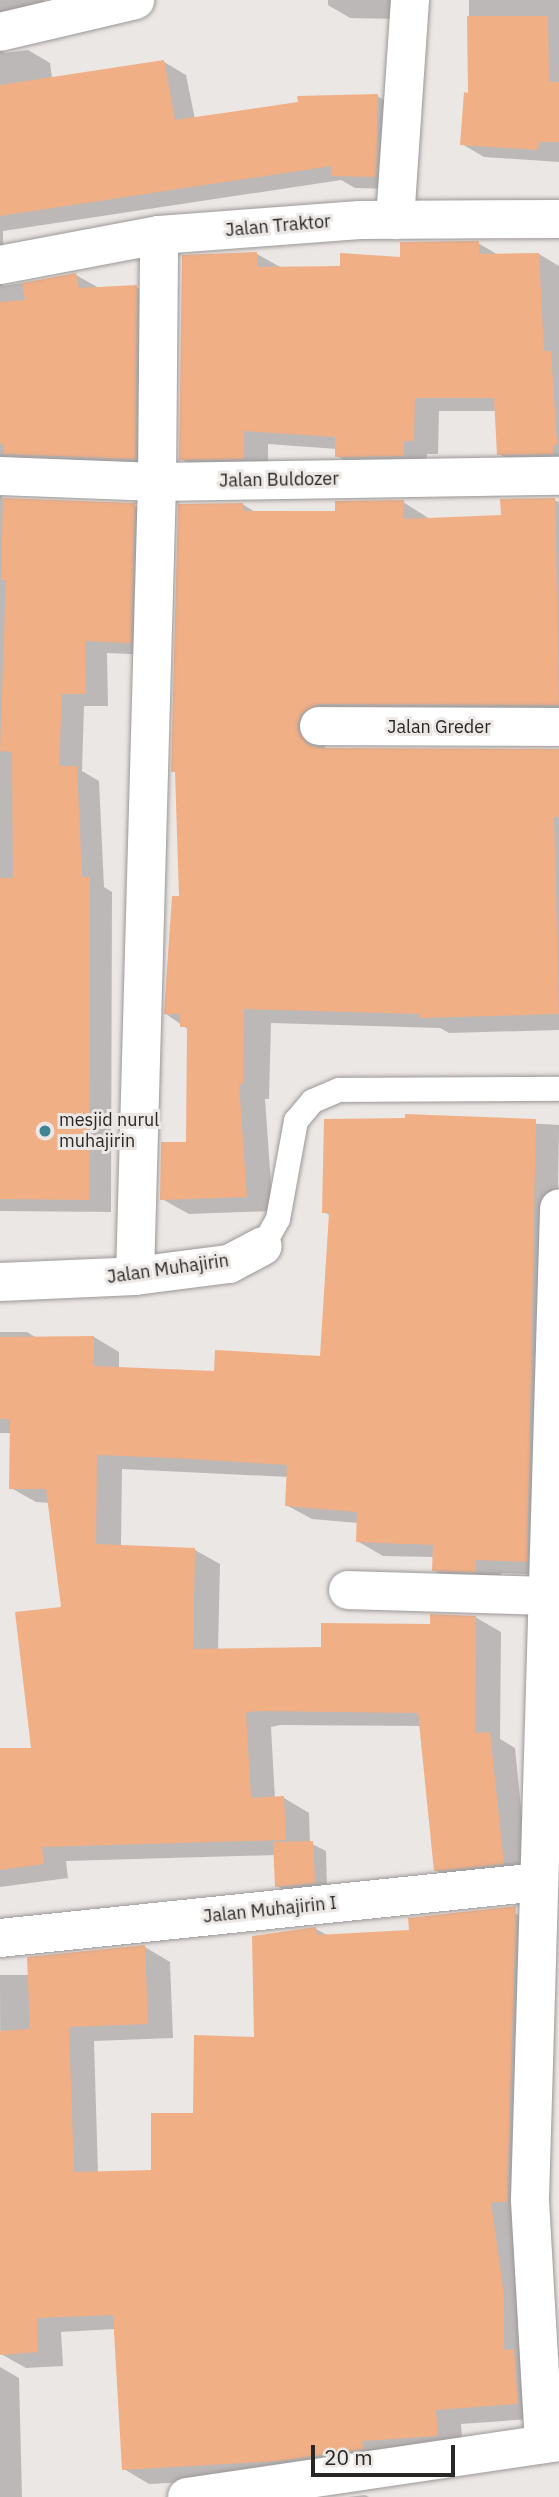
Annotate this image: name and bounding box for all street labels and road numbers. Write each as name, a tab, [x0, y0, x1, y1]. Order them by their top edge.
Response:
street label: Jalan Traktor	[224, 211, 332, 241]
street label: Jalan Buldozer	[219, 468, 339, 492]
street label: Jalan Greder	[387, 716, 491, 738]
street label: Jalan Muhajirin	[106, 1250, 230, 1288]
street label: Jalan Muhajirin I	[202, 1892, 338, 1928]

